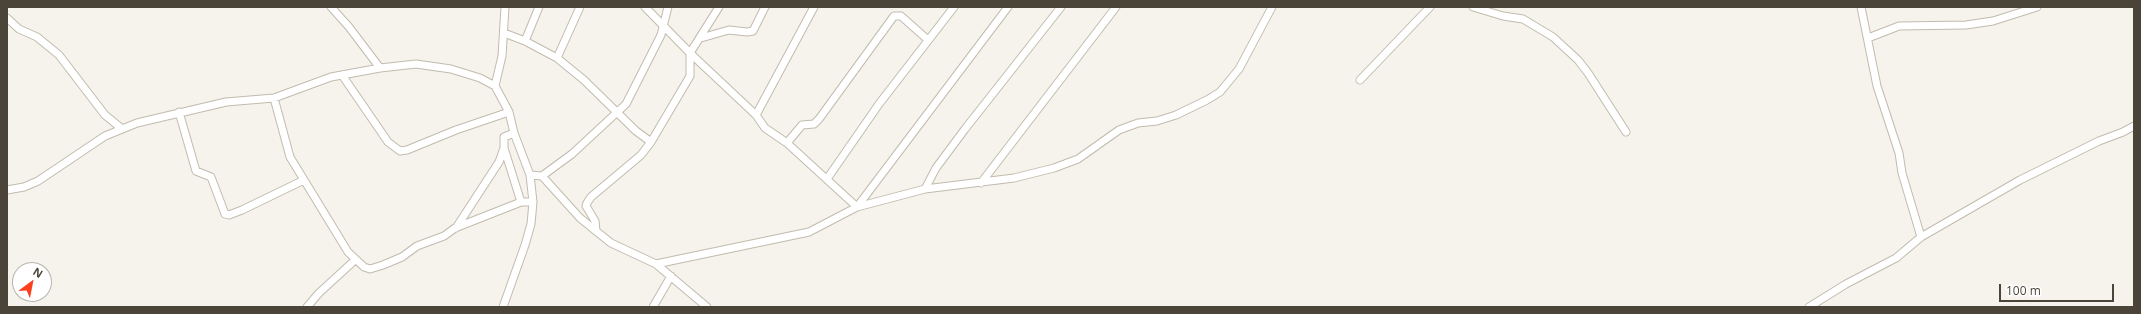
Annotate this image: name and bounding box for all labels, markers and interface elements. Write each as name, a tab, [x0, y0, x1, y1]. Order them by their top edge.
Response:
north arrow	[12, 262, 52, 302]
text: N	[30, 264, 46, 281]
scale bar	[2001, 276, 2116, 302]
text: 100 m	[2006, 282, 2041, 299]

